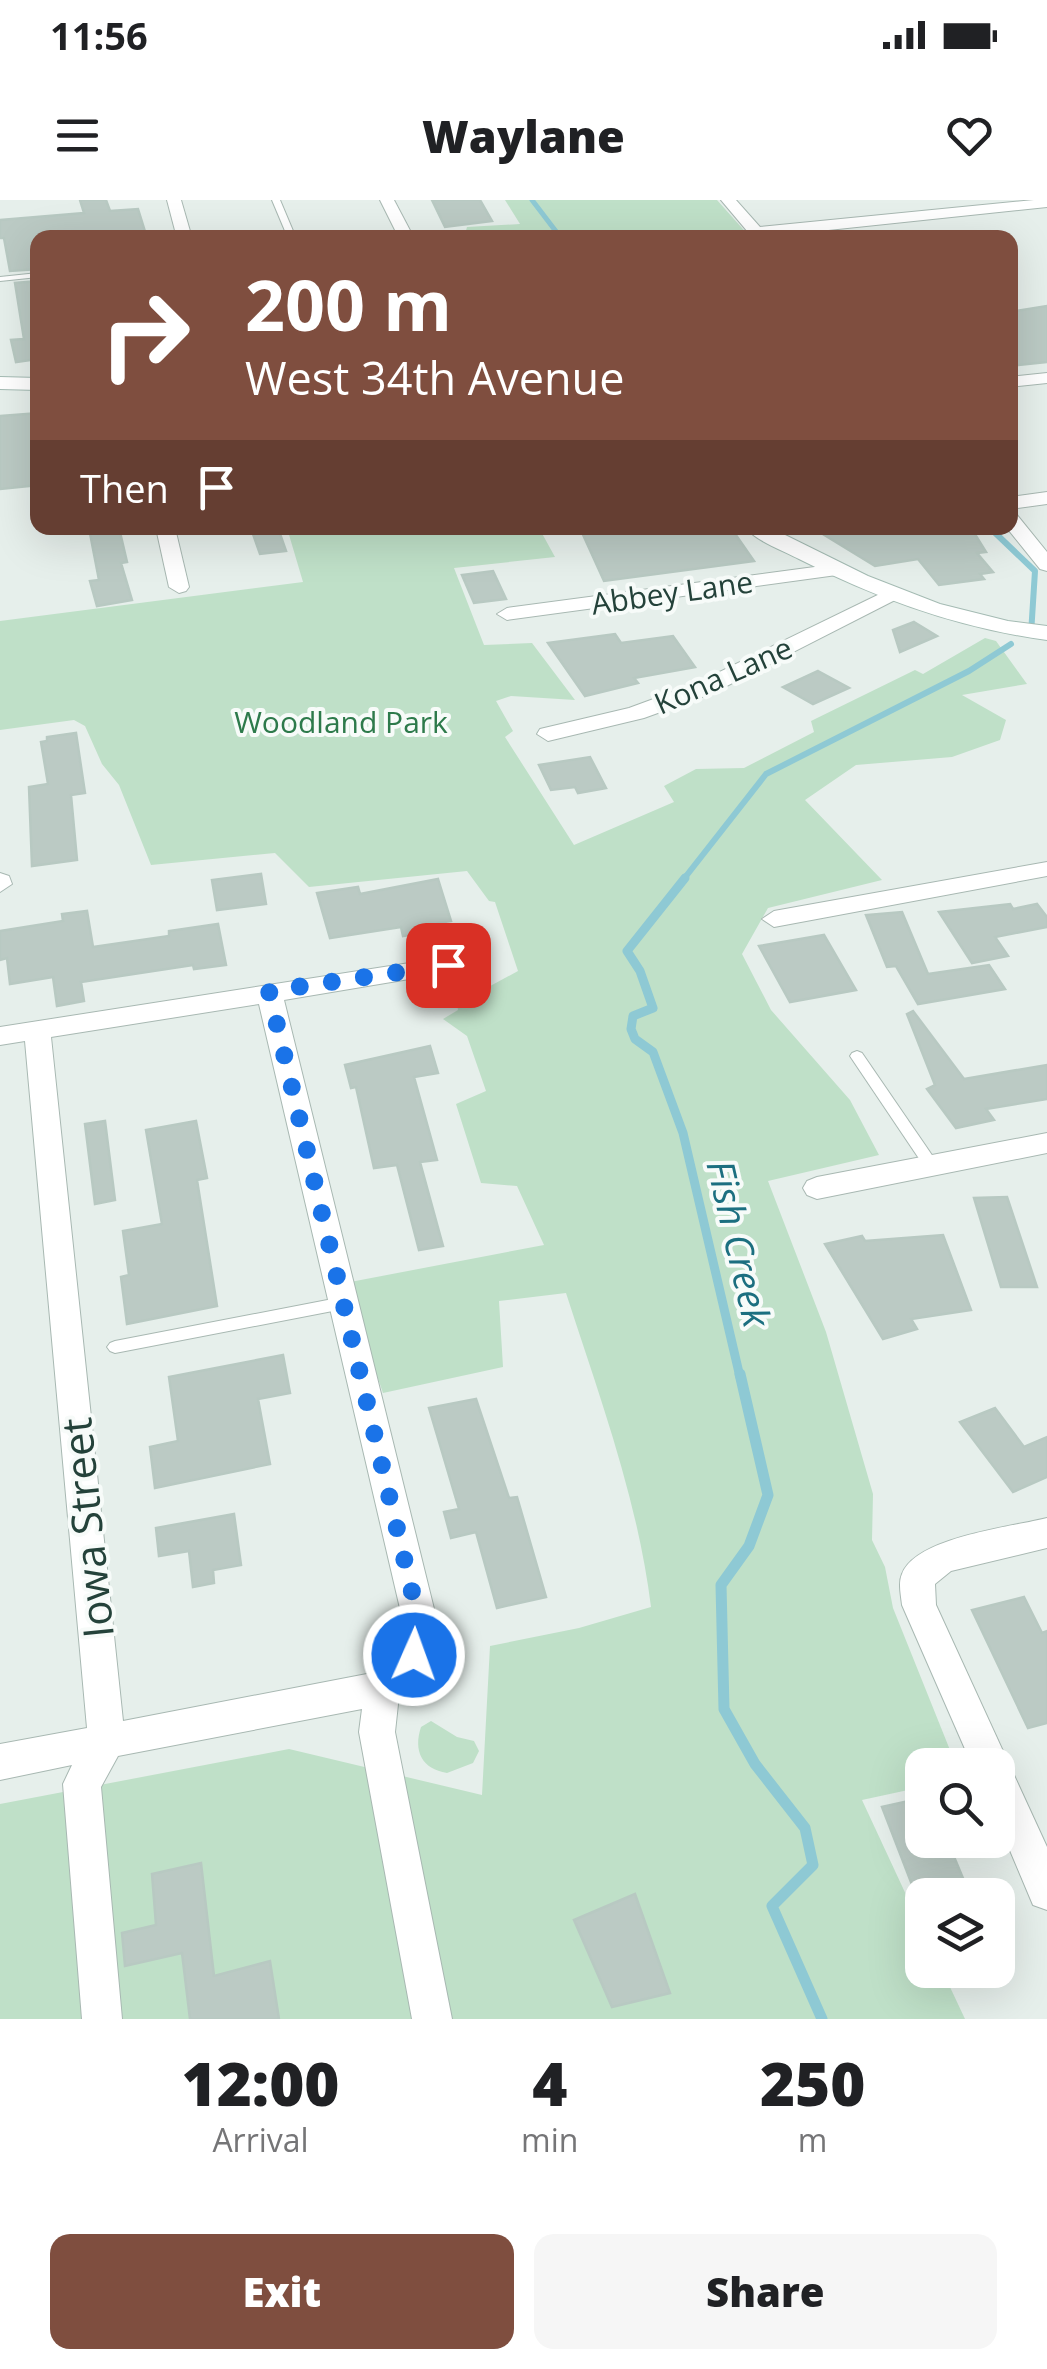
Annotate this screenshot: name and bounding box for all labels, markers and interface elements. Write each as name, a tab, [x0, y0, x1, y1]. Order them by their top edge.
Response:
text: 11:56	[50, 9, 148, 61]
text: Waylane	[422, 105, 625, 166]
icon: menu	[50, 108, 105, 163]
icon: heart	[942, 108, 997, 163]
text: 200 m	[245, 256, 452, 352]
icon: right	[80, 270, 210, 400]
text: West 34th Avenue	[245, 347, 624, 408]
icon: arrive	[189, 460, 244, 515]
text: Then	[80, 462, 169, 514]
street label: Abbey Lane	[588, 560, 756, 624]
street label: Kona Lane	[648, 626, 798, 724]
park label: Woodland Park	[234, 701, 448, 742]
pin	[406, 923, 491, 1008]
icon: arrive	[421, 938, 476, 993]
water label: Fish Creek	[696, 1154, 785, 1333]
street label: Iowa Street	[46, 1415, 126, 1641]
position arrow	[362, 1603, 466, 1707]
map controls	[905, 1748, 1015, 1988]
button: search	[905, 1748, 1015, 1858]
button: layers	[905, 1878, 1015, 1988]
text: 12:00	[182, 2042, 340, 2124]
text: 4	[532, 2042, 567, 2124]
text: 250	[760, 2042, 865, 2124]
text: Arrival	[212, 2118, 309, 2161]
text: min	[521, 2118, 578, 2161]
text: m	[798, 2118, 827, 2161]
button: Exit	[50, 2234, 514, 2349]
button: Share	[534, 2234, 997, 2349]

